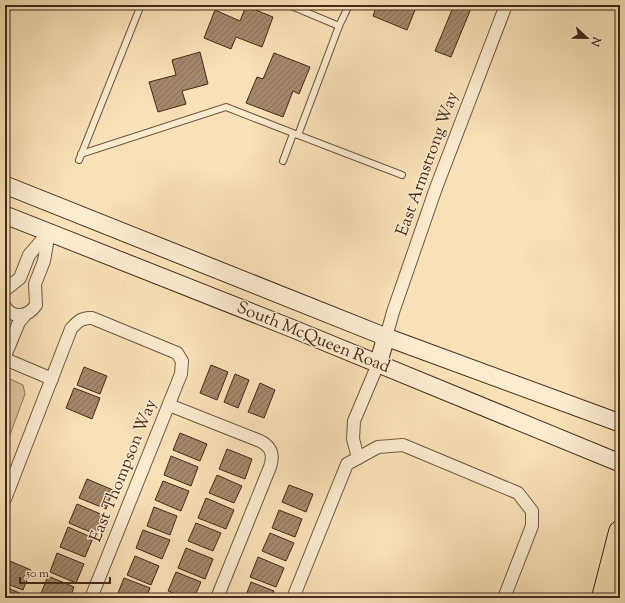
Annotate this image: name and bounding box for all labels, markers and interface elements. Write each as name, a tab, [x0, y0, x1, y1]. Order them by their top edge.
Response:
north arrow	[567, 18, 607, 58]
text: N	[586, 33, 605, 49]
street label: East Armstrong Way	[391, 88, 465, 240]
street label: South McQueen Road	[233, 296, 394, 380]
street label: East Thompson Way	[84, 395, 164, 546]
scale bar	[20, 559, 110, 585]
text: 50 m	[25, 565, 49, 583]

